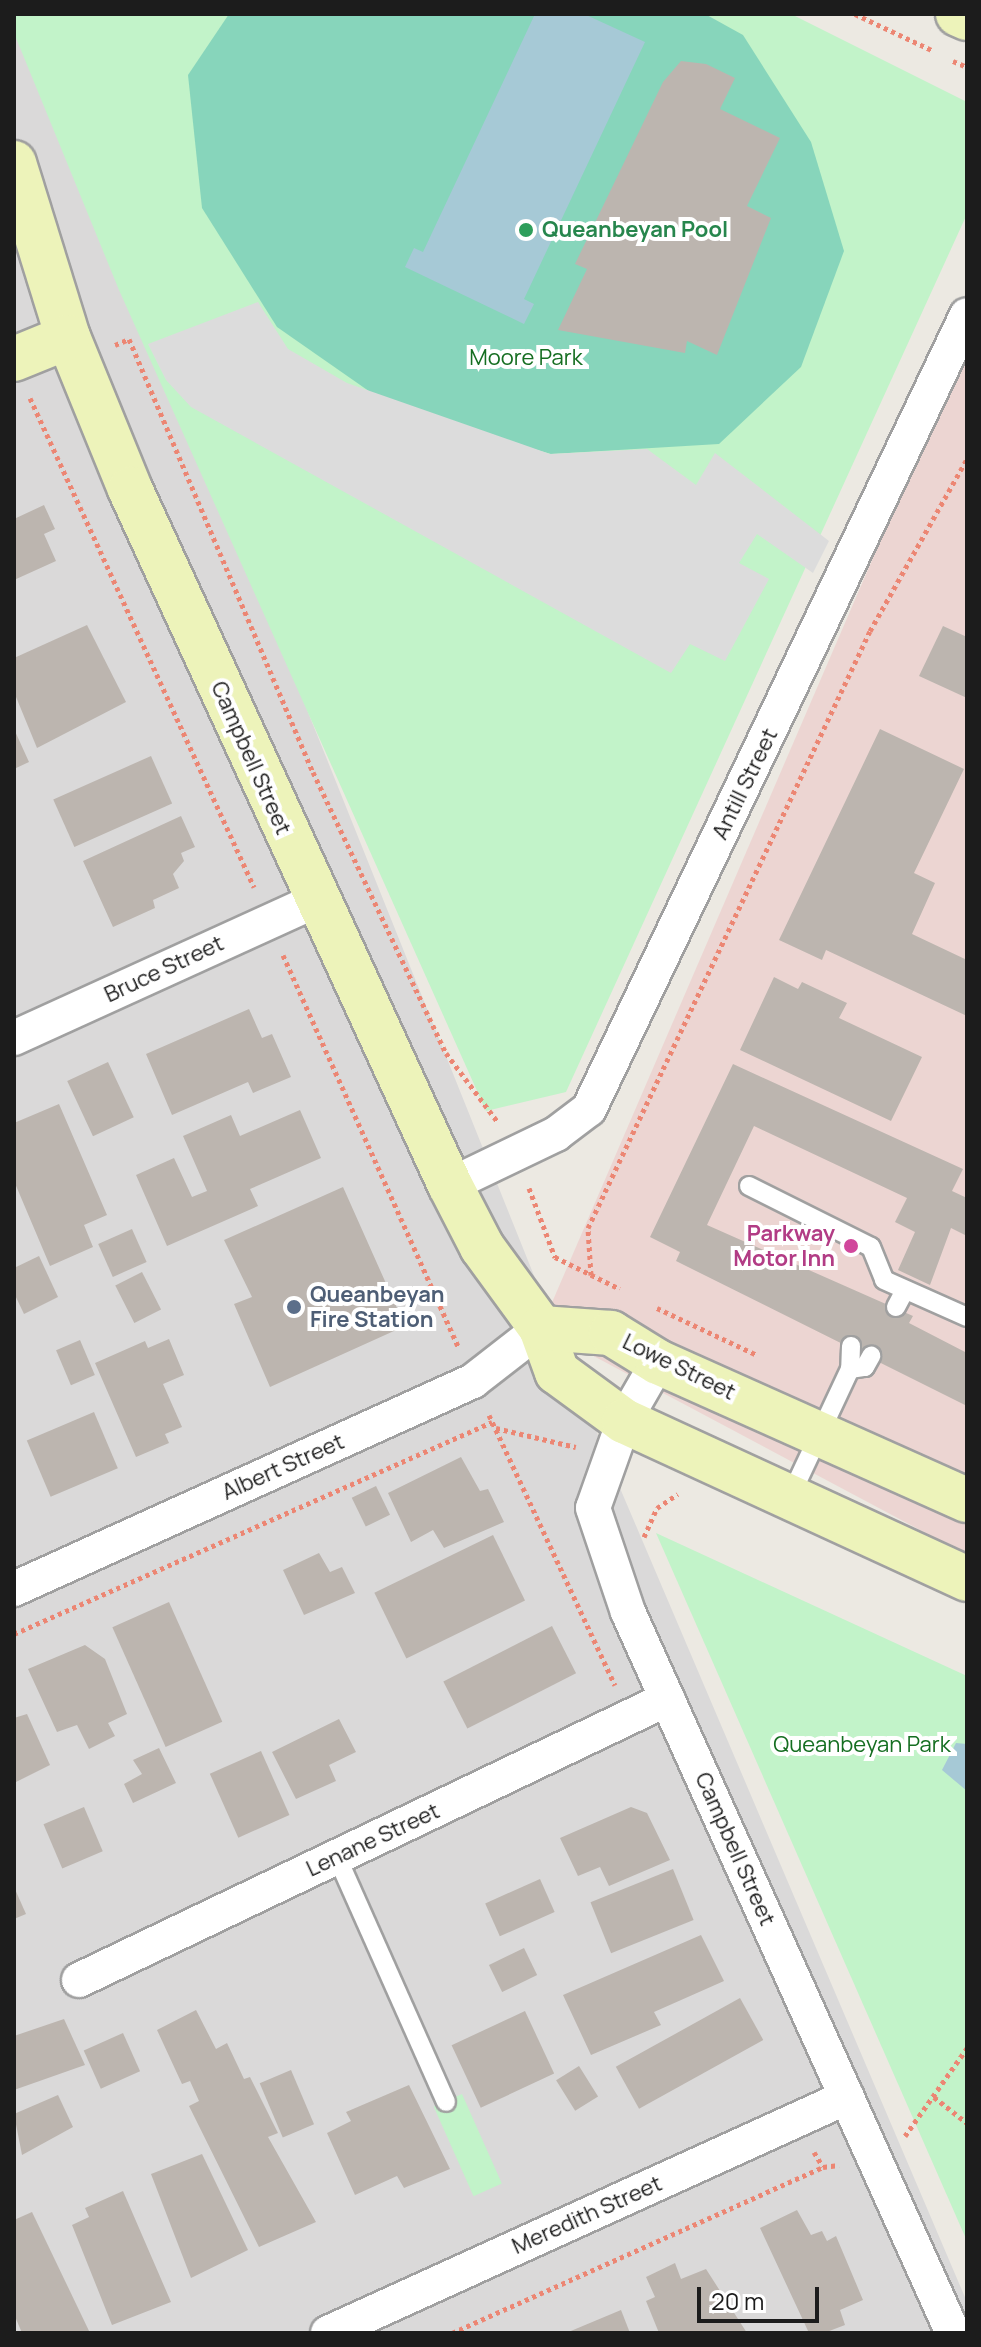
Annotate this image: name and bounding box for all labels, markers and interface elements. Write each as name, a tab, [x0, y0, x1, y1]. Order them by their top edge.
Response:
place label: Queanbeyan Pool	[542, 217, 728, 243]
marker: Queanbeyan Pool	[517, 221, 535, 239]
park label: Moore Park	[469, 345, 583, 371]
street label: Campbell Street	[205, 677, 297, 839]
street label: Antill Street	[707, 724, 783, 844]
street label: Bruce Street	[100, 930, 228, 1008]
place label: Parkway Motor Inn	[733, 1220, 835, 1272]
marker: Parkway Motor Inn	[842, 1237, 860, 1255]
place label: Queanbeyan Fire Station	[310, 1281, 445, 1332]
marker: Queanbeyan Fire Station	[285, 1298, 303, 1316]
street label: Lowe Street	[618, 1328, 740, 1406]
street label: Albert Street	[218, 1428, 348, 1506]
park label: Queanbeyan Park	[773, 1732, 951, 1758]
street label: Campbell Street	[689, 1768, 781, 1930]
street label: Lenane Street	[302, 1798, 444, 1882]
street label: Meredith Street	[508, 2170, 666, 2260]
scale bar	[701, 2271, 823, 2321]
text: 20 m	[711, 2284, 764, 2317]

